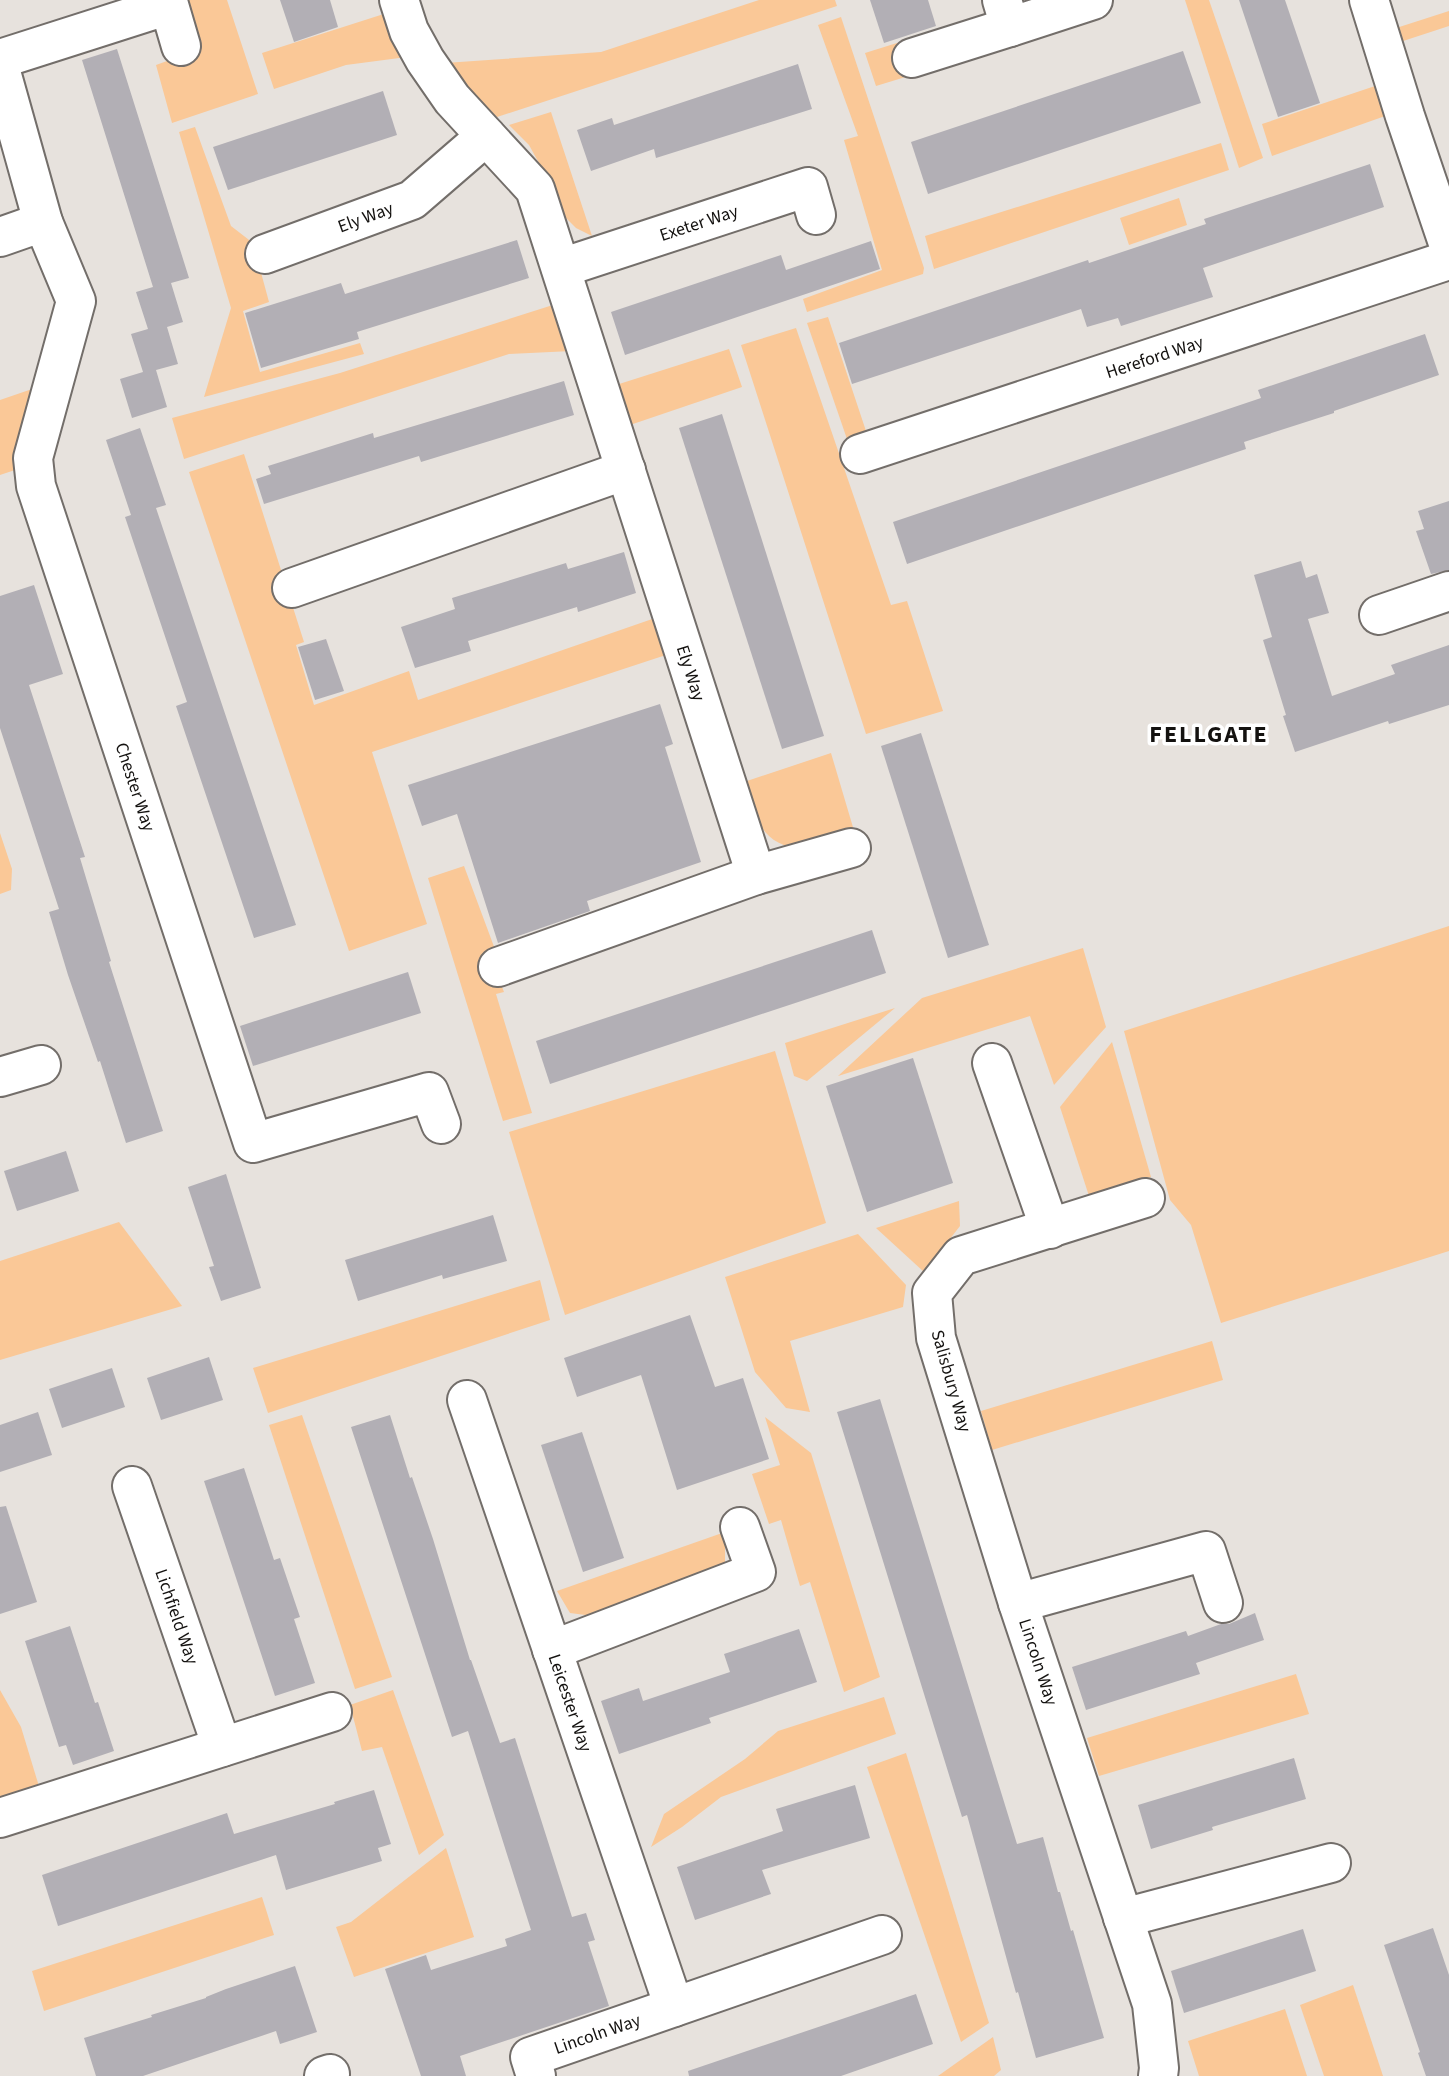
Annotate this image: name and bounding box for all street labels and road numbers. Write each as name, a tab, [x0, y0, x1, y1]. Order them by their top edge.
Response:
street label: Ely Way	[334, 195, 397, 239]
street label: Exeter Way	[656, 198, 742, 247]
street label: Hereford Way	[1102, 329, 1207, 385]
street label: Ely Way	[670, 642, 712, 705]
street label: Chester Way	[109, 739, 162, 835]
street label: Salisbury Way	[925, 1327, 978, 1435]
street label: Lichfield Way	[149, 1565, 205, 1668]
street label: Lincoln Way	[1012, 1615, 1064, 1709]
street label: Leicester Way	[542, 1651, 599, 1756]
street label: Lincoln Way	[551, 2007, 644, 2060]

